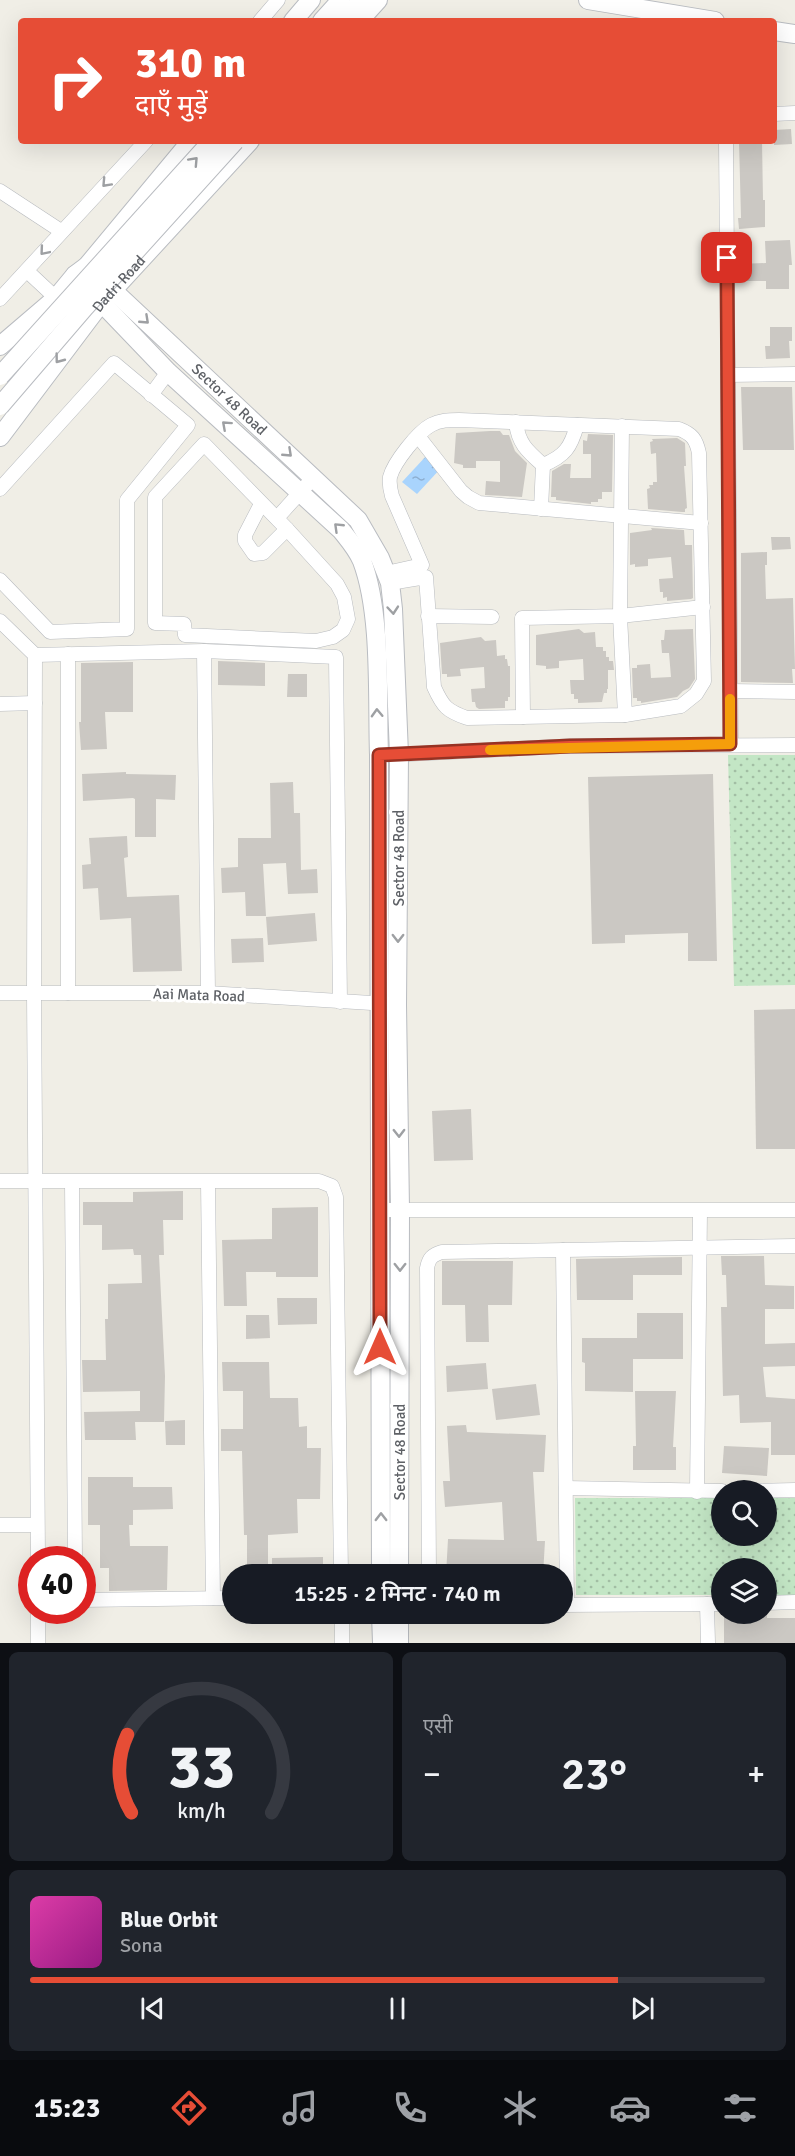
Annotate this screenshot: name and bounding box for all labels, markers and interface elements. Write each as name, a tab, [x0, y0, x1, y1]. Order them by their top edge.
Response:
text: 310 m	[135, 38, 246, 89]
icon: right	[36, 42, 114, 120]
text: दाएँ मुड़ें	[135, 89, 208, 122]
one-way arrow	[187, 157, 198, 168]
one-way arrow	[102, 177, 113, 187]
pin	[701, 232, 752, 283]
icon: arrive	[710, 241, 743, 274]
one-way arrow	[40, 244, 51, 255]
street label: Dadri Road	[88, 252, 149, 316]
one-way arrow	[139, 313, 149, 324]
one-way arrow	[56, 352, 67, 363]
street label: Sector 48 Road	[188, 360, 271, 439]
one-way arrow	[222, 421, 233, 432]
one-way arrow	[281, 446, 292, 457]
one-way arrow	[334, 524, 345, 535]
one-way arrow	[386, 605, 399, 614]
one-way arrow	[371, 708, 384, 717]
street label: Sector 48 Road	[390, 810, 408, 906]
one-way arrow	[392, 934, 404, 943]
street label: Aai Mata Road	[153, 984, 245, 1006]
one-way arrow	[393, 1129, 405, 1138]
one-way arrow	[394, 1263, 406, 1272]
position arrow	[348, 1315, 412, 1379]
street label: Sector 48 Road	[391, 1404, 409, 1500]
map controls	[711, 1480, 777, 1624]
button: search	[711, 1480, 777, 1546]
one-way arrow	[375, 1512, 387, 1521]
speed limit sign: 40	[18, 1546, 96, 1624]
button: layers	[711, 1558, 777, 1624]
text: 15:25 · 2 मिनट · 740 m	[294, 1580, 501, 1607]
text: एसी	[423, 1714, 453, 1739]
text: 33	[167, 1728, 235, 1805]
text: 23°	[561, 1747, 627, 1802]
text: −	[423, 1754, 441, 1795]
text: +	[747, 1754, 765, 1795]
text: km/h	[177, 1799, 225, 1825]
text: Blue Orbit	[120, 1906, 218, 1933]
text: Sona	[120, 1933, 163, 1958]
icon: previous	[136, 1992, 169, 2025]
icon: pause	[381, 1992, 414, 2025]
icon: next	[626, 1992, 659, 2025]
icon: directions	[168, 2087, 210, 2129]
icon: music	[279, 2087, 321, 2129]
icon: phone	[389, 2087, 431, 2129]
icon: climate	[499, 2087, 541, 2129]
icon: car	[609, 2087, 651, 2129]
icon: filters	[719, 2087, 761, 2129]
text: 15:23	[34, 2092, 100, 2125]

